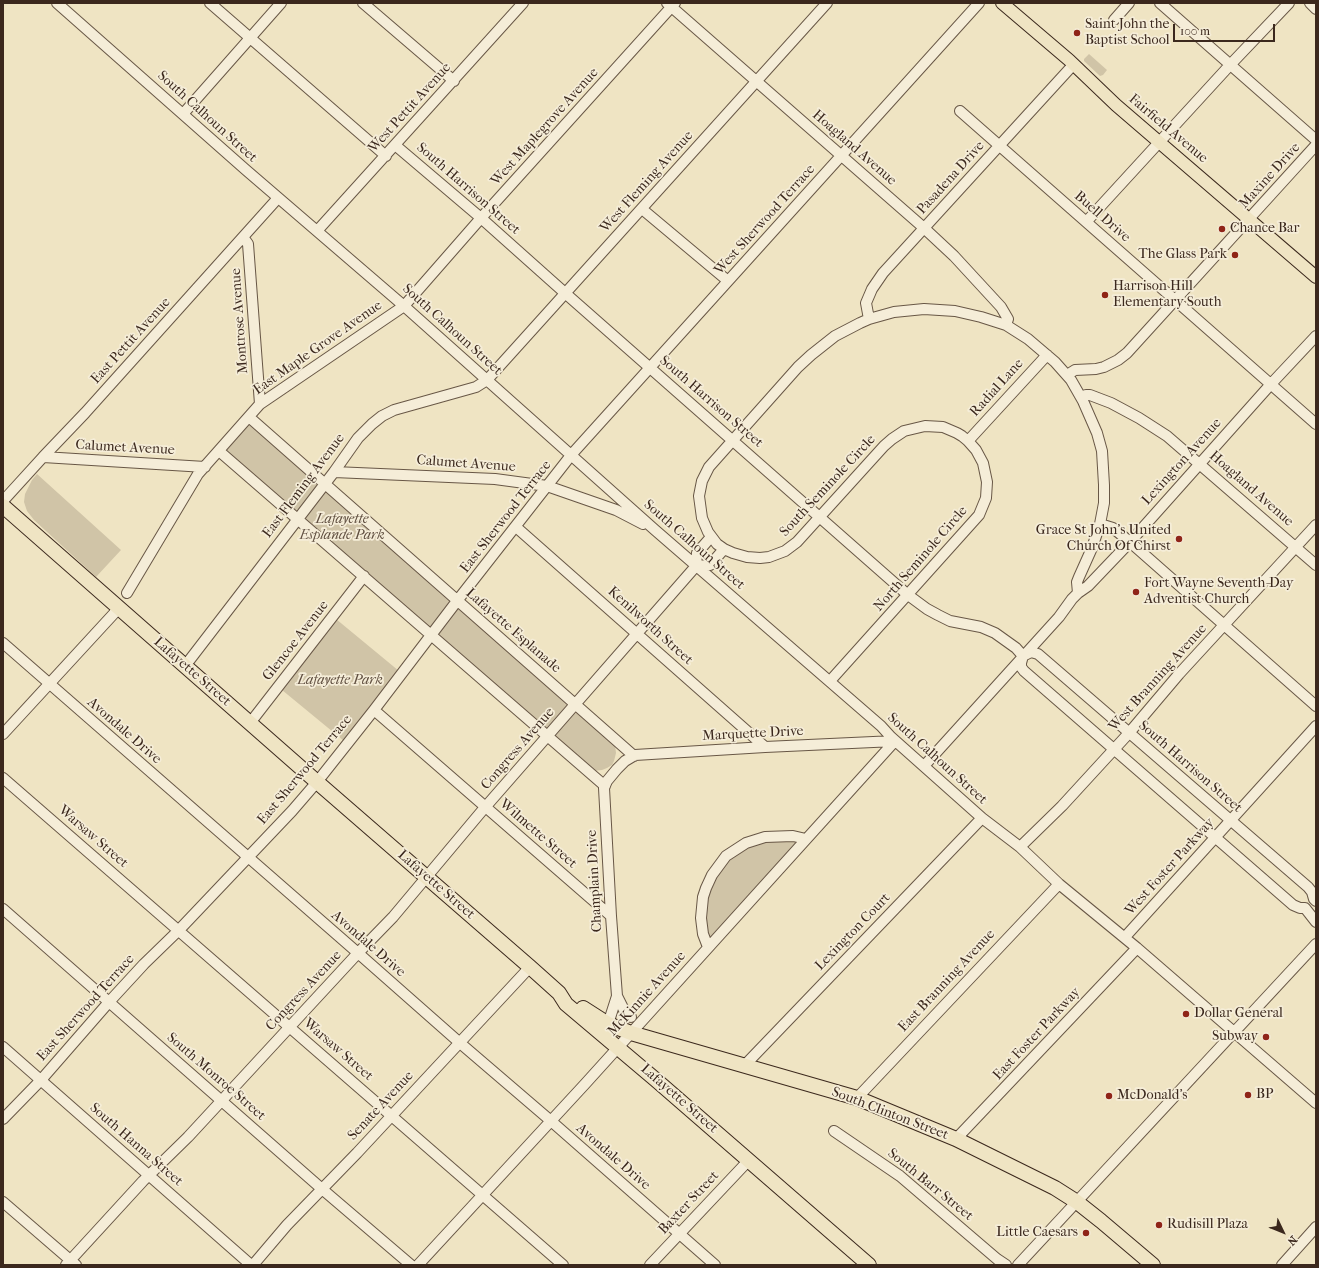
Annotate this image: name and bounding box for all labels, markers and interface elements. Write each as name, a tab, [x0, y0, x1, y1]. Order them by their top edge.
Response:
scale bar	[1175, 16, 1277, 42]
place label: Saint John the Baptist School	[1085, 17, 1170, 50]
text: 100 m	[1180, 24, 1210, 38]
marker: Saint John the Baptist School	[1072, 28, 1082, 38]
street label: West Pettit Avenue	[365, 60, 455, 156]
street label: West Maplegrove Avenue	[488, 65, 602, 189]
street label: South Calhoun Street	[154, 68, 260, 166]
street label: Fairfield Avenue	[1125, 91, 1211, 167]
street label: Hoagland Avenue	[808, 107, 900, 189]
street label: West Fleming Avenue	[597, 128, 697, 236]
street label: Pasadena Drive	[914, 138, 988, 218]
street label: South Harrison Street	[413, 139, 523, 239]
street label: Maxine Drive	[1236, 140, 1304, 212]
street label: West Sherwood Terrace	[711, 161, 819, 279]
street label: Buell Drive	[1071, 188, 1133, 246]
place label: Chance Bar	[1230, 221, 1299, 237]
marker: Chance Bar	[1217, 224, 1227, 234]
place label: The Glass Park	[1138, 247, 1227, 263]
marker: The Glass Park	[1230, 250, 1240, 260]
street label: Montrose Avenue	[228, 268, 252, 374]
place label: Harrison Hill Elementary South	[1113, 279, 1222, 312]
street label: South Calhoun Street	[399, 281, 505, 379]
marker: Harrison Hill Elementary South	[1100, 290, 1110, 300]
street label: East Pettit Avenue	[88, 294, 174, 388]
street label: East Maple Grove Avenue	[250, 297, 386, 399]
street label: South Harrison Street	[656, 352, 766, 452]
street label: Radial Lane	[967, 356, 1027, 420]
street label: Lexington Avenue	[1139, 415, 1225, 509]
street label: East Fleming Avenue	[259, 431, 349, 541]
street label: South Seminole Circle	[777, 432, 879, 540]
street label: Calumet Avenue	[75, 437, 175, 459]
street label: Hoagland Avenue	[1205, 448, 1297, 530]
street label: Calumet Avenue	[416, 452, 516, 476]
street label: East Sherwood Terrace	[457, 458, 555, 576]
street label: South Calhoun Street	[640, 497, 748, 593]
street label: North Seminole Circle	[871, 503, 971, 615]
park label: Lafayette Esplande Park	[299, 512, 385, 544]
place label: Grace St John's United Church Of Chirst	[1036, 523, 1171, 556]
marker: Grace St John's United Church Of Chirst	[1174, 534, 1184, 544]
place label: Fort Wayne Seventh-Day Adventist Church	[1144, 576, 1293, 608]
street label: Kenilworth Street	[604, 583, 696, 669]
street label: Lafayette Esplanade	[462, 585, 564, 677]
marker: Fort Wayne Seventh-Day Adventist Church	[1131, 587, 1141, 597]
street label: Glencoe Avenue	[260, 598, 332, 684]
street label: West Branning Avenue	[1105, 621, 1211, 735]
street label: Lafayette Street	[150, 634, 234, 710]
park label: Lafayette Park	[297, 673, 383, 689]
street label: Avondale Drive	[84, 694, 164, 768]
street label: Congress Avenue	[478, 704, 558, 794]
street label: South Calhoun Street	[884, 710, 990, 808]
street label: East Sherwood Terrace	[254, 712, 356, 828]
street label: South Harrison Street	[1135, 717, 1245, 817]
street label: Marquette Drive	[702, 723, 804, 745]
street label: Wilmette Street	[496, 796, 580, 872]
street label: Warsaw Street	[55, 802, 131, 872]
street label: West Foster Parkway	[1122, 815, 1218, 919]
street label: Champlain Drive	[584, 829, 606, 933]
street label: Lafayette Street	[394, 847, 478, 923]
street label: Lexington Court	[812, 890, 894, 974]
street label: Avondale Drive	[328, 907, 408, 981]
street label: East Branning Avenue	[895, 926, 999, 1036]
street label: Congress Avenue	[263, 947, 345, 1035]
street label: McKinnie Avenue	[604, 948, 690, 1040]
street label: East Sherwood Terrace	[34, 951, 138, 1065]
street label: East Foster Parkway	[990, 984, 1084, 1084]
place label: Dollar General	[1194, 1006, 1283, 1022]
marker: Dollar General	[1181, 1009, 1191, 1019]
street label: Warsaw Street	[300, 1015, 376, 1085]
street label: South Monroe Street	[163, 1029, 269, 1125]
place label: Subway	[1212, 1029, 1258, 1045]
marker: Subway	[1261, 1032, 1271, 1042]
street label: Lafayette Street	[637, 1061, 721, 1137]
street label: Senate Avenue	[345, 1068, 417, 1144]
street label: South Clinton Street	[829, 1084, 951, 1144]
place label: BP	[1256, 1087, 1273, 1103]
place label: McDonald's	[1117, 1088, 1188, 1104]
marker: BP	[1243, 1090, 1253, 1100]
marker: McDonald's	[1104, 1091, 1114, 1101]
street label: South Hanna Street	[86, 1100, 186, 1190]
street label: Avondale Drive	[573, 1120, 653, 1194]
street label: South Barr Street	[884, 1145, 976, 1225]
street label: Baxter Street	[655, 1168, 723, 1238]
north arrow	[1263, 1212, 1303, 1252]
place label: Rudisill Plaza	[1167, 1217, 1248, 1233]
marker: Rudisill Plaza	[1154, 1220, 1164, 1230]
place label: Little Caesars	[996, 1225, 1078, 1241]
marker: Little Caesars	[1081, 1228, 1091, 1238]
text: N	[1285, 1233, 1300, 1248]

